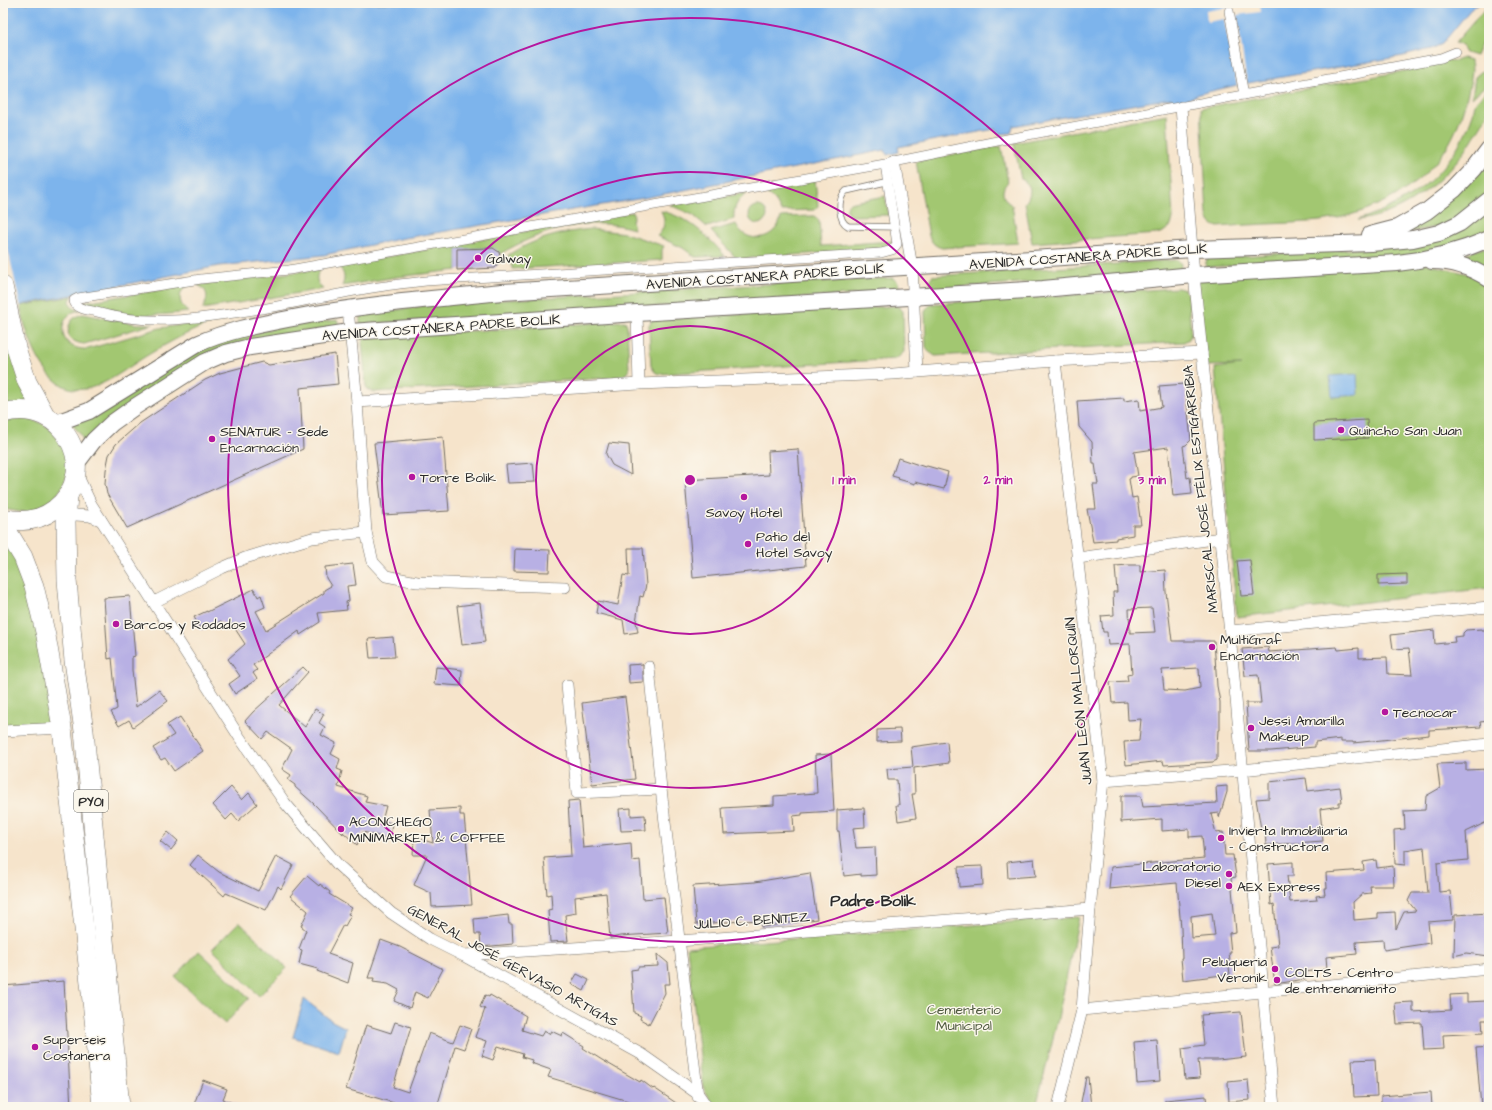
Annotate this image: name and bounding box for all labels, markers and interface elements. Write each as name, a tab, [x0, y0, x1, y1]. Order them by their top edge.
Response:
street label: AVENIDA COSTANERA PADRE BOLIK	[968, 239, 1208, 275]
place label: Galway	[486, 249, 531, 269]
marker: Galway	[473, 253, 483, 263]
street label: AVENIDA COSTANERA PADRE BOLIK	[645, 259, 885, 295]
street label: AVENIDA COSTANERA PADRE BOLIK	[321, 310, 561, 346]
street label: MARISCAL JOSÉ FÉLIX ESTIGARRIBIA	[1178, 364, 1224, 614]
place label: Quincho San Juan	[1349, 421, 1462, 441]
place label: SENATUR - Sede Encarnación	[220, 422, 329, 458]
marker: Quincho San Juan	[1336, 425, 1346, 435]
marker: SENATUR - Sede Encarnación	[207, 434, 217, 444]
place label: Torre Bolik	[420, 468, 496, 488]
marker: Torre Bolik	[407, 472, 417, 482]
text: 1 min	[832, 472, 856, 489]
text: 2 min	[983, 472, 1012, 489]
text: 3 min	[1137, 472, 1166, 489]
centre of rings	[683, 473, 697, 487]
marker: Savoy Hotel	[739, 492, 749, 502]
place label: Savoy Hotel	[706, 503, 782, 523]
place label: Patio del Hotel Savoy	[756, 527, 833, 563]
marker: Patio del Hotel Savoy	[743, 539, 753, 549]
place label: Barcos y Rodados	[124, 615, 246, 635]
street label: JUAN LEÓN MALLORQUÍN	[1060, 616, 1098, 786]
marker: Barcos y Rodados	[111, 619, 121, 629]
place label: MultiGraf Encarnación	[1220, 630, 1299, 666]
marker: MultiGraf Encarnación	[1207, 642, 1217, 652]
place label: Tecnocar	[1393, 703, 1457, 723]
marker: Tecnocar	[1380, 707, 1390, 717]
place label: Jessi Amarilla Makeup	[1259, 711, 1344, 747]
marker: Jessi Amarilla Makeup	[1246, 723, 1256, 733]
road number: PY01	[74, 790, 108, 812]
place label: ACONCHEGO MINIMARKET & COFFEE	[349, 812, 506, 848]
place label: Invierta Inmobiliaria - Constructora	[1229, 821, 1347, 857]
marker: ACONCHEGO MINIMARKET & COFFEE	[336, 824, 346, 834]
marker: Invierta Inmobiliaria - Constructora	[1216, 833, 1226, 843]
place label: Laboratorio Diesel	[1142, 857, 1221, 893]
marker: Laboratorio Diesel	[1224, 869, 1234, 879]
place label: AEX Express	[1237, 877, 1320, 897]
marker: AEX Express	[1224, 881, 1234, 891]
district label: Padre Bolik	[830, 890, 916, 912]
street label: GENERAL JOSÉ GERVASIO ARTIGAS	[403, 899, 622, 1032]
street label: JULIO C. BENITEZ	[693, 907, 811, 935]
place label: Peluqueria Veronik	[1202, 952, 1267, 988]
place label: COLTS - Centro de entrenamiento	[1285, 963, 1396, 999]
marker: Peluqueria Veronik	[1270, 964, 1280, 974]
marker: COLTS - Centro de entrenamiento	[1272, 975, 1282, 985]
park label: Cementerio Municipal	[927, 1000, 1001, 1036]
place label: Superseis Costanera	[43, 1030, 110, 1066]
marker: Superseis Costanera	[30, 1042, 40, 1052]

